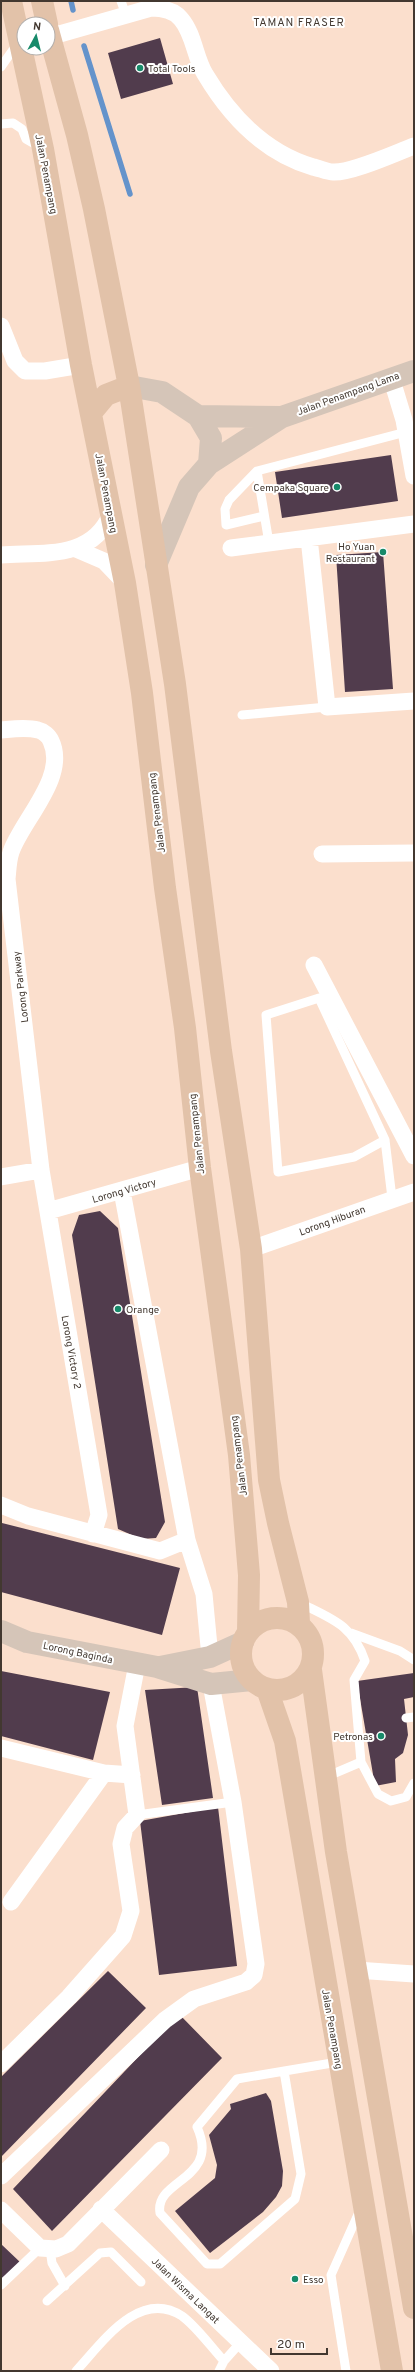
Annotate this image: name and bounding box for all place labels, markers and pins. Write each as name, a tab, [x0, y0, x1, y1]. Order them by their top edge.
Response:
marker: Total Tools	[135, 63, 145, 73]
place label: Total Tools	[148, 63, 196, 76]
place label: Cempaka Square	[253, 482, 329, 495]
marker: Cempaka Square	[332, 482, 342, 492]
place label: Ho Yuan Restaurant	[326, 541, 375, 566]
marker: Ho Yuan Restaurant	[378, 547, 388, 557]
marker: Orange	[113, 1304, 123, 1314]
place label: Orange	[126, 1304, 159, 1317]
place label: Petronas	[333, 1731, 373, 1744]
marker: Petronas	[376, 1731, 386, 1741]
marker: Esso	[290, 2274, 300, 2284]
place label: Esso	[303, 2274, 324, 2287]

